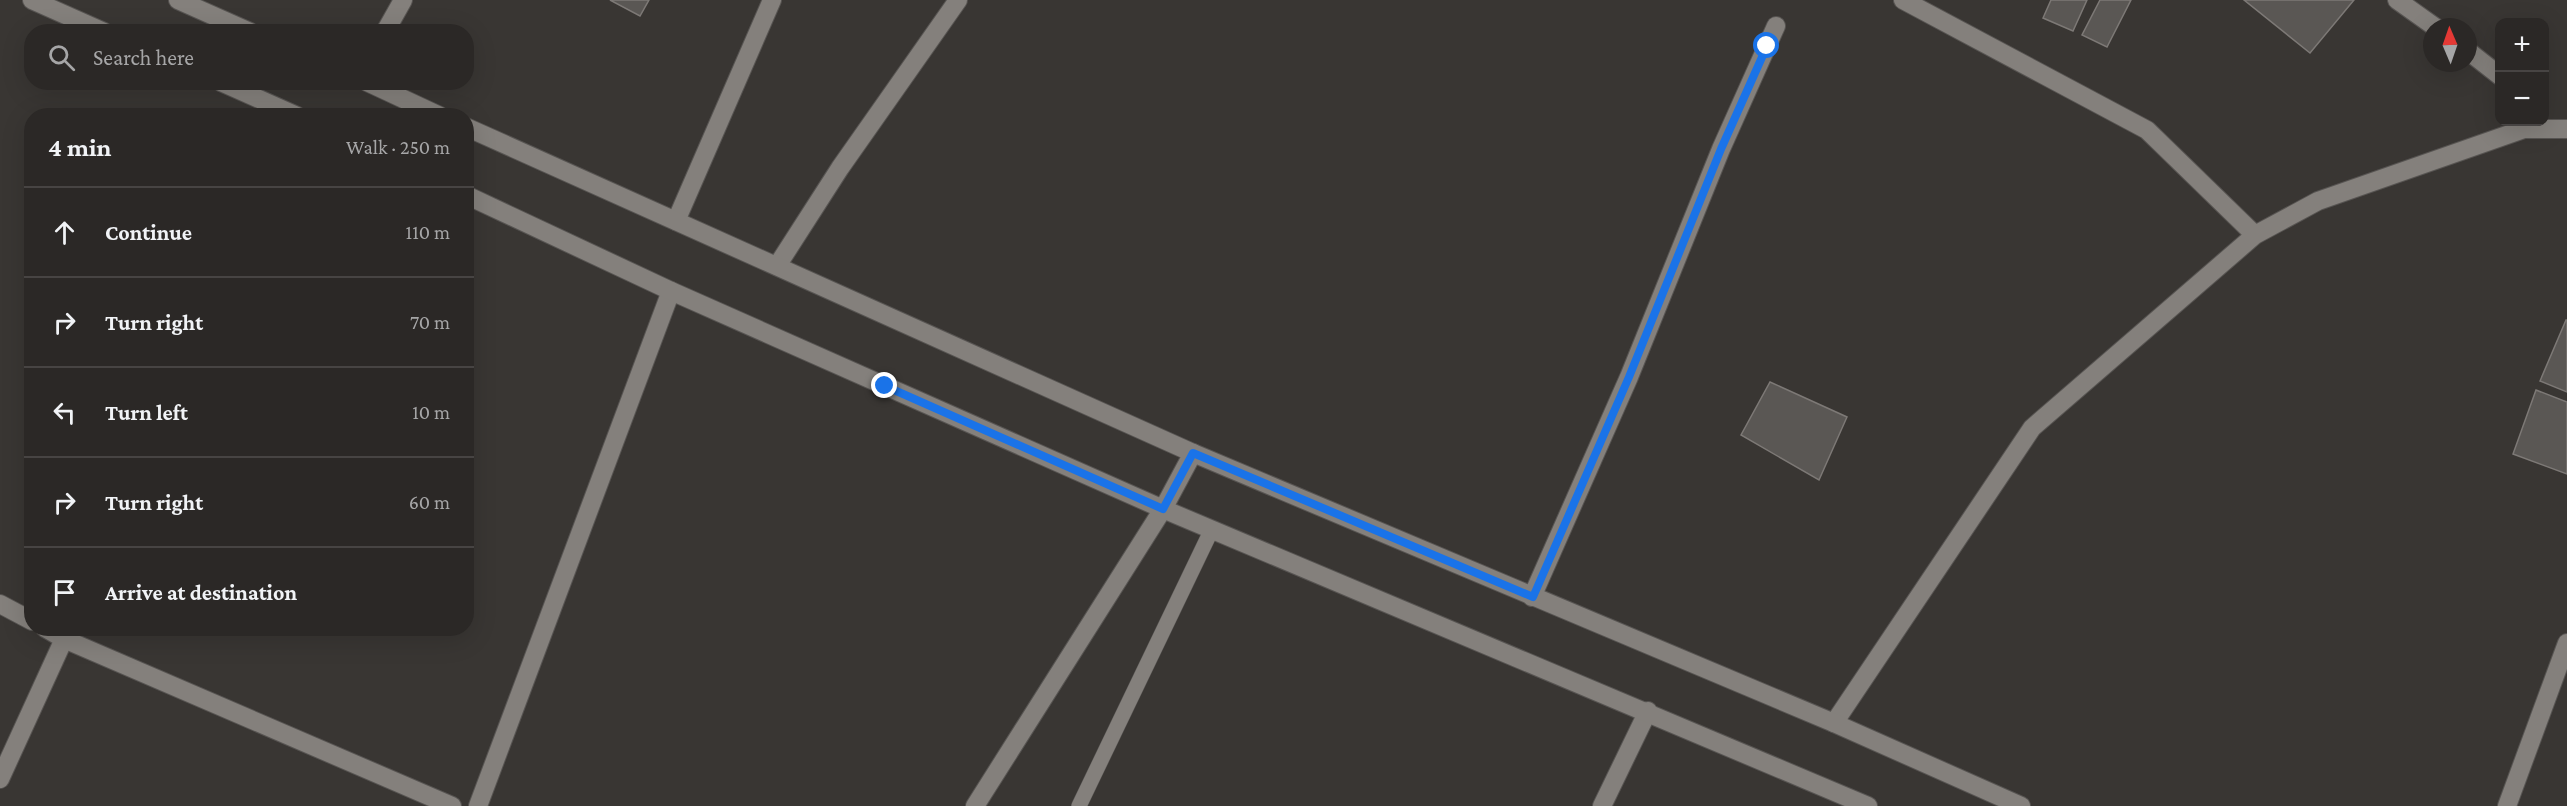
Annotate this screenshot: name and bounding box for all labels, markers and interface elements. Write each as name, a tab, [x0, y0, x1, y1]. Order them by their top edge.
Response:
north arrow	[2423, 18, 2477, 72]
map controls	[2495, 18, 2549, 126]
button: +	[2495, 18, 2549, 72]
search box	[24, 24, 474, 90]
route start	[1753, 32, 1779, 58]
icon: search	[45, 41, 78, 74]
text: Search here	[93, 45, 194, 70]
button: −	[2495, 72, 2549, 126]
text: 4 min	[48, 133, 112, 162]
text: Walk · 250 m	[346, 136, 450, 158]
icon: ahead	[48, 216, 81, 249]
text: Continue	[105, 220, 192, 245]
text: 110 m	[406, 221, 450, 243]
icon: right	[48, 306, 81, 339]
text: Turn right	[105, 310, 203, 335]
text: 70 m	[410, 311, 450, 333]
route end	[871, 372, 897, 398]
icon: left	[48, 396, 81, 429]
text: Turn left	[105, 400, 188, 425]
text: 10 m	[412, 401, 450, 423]
icon: right	[48, 486, 81, 519]
text: Turn right	[105, 490, 203, 515]
text: 60 m	[409, 491, 450, 513]
icon: arrive	[48, 576, 81, 609]
text: Arrive at destination	[105, 580, 297, 605]

